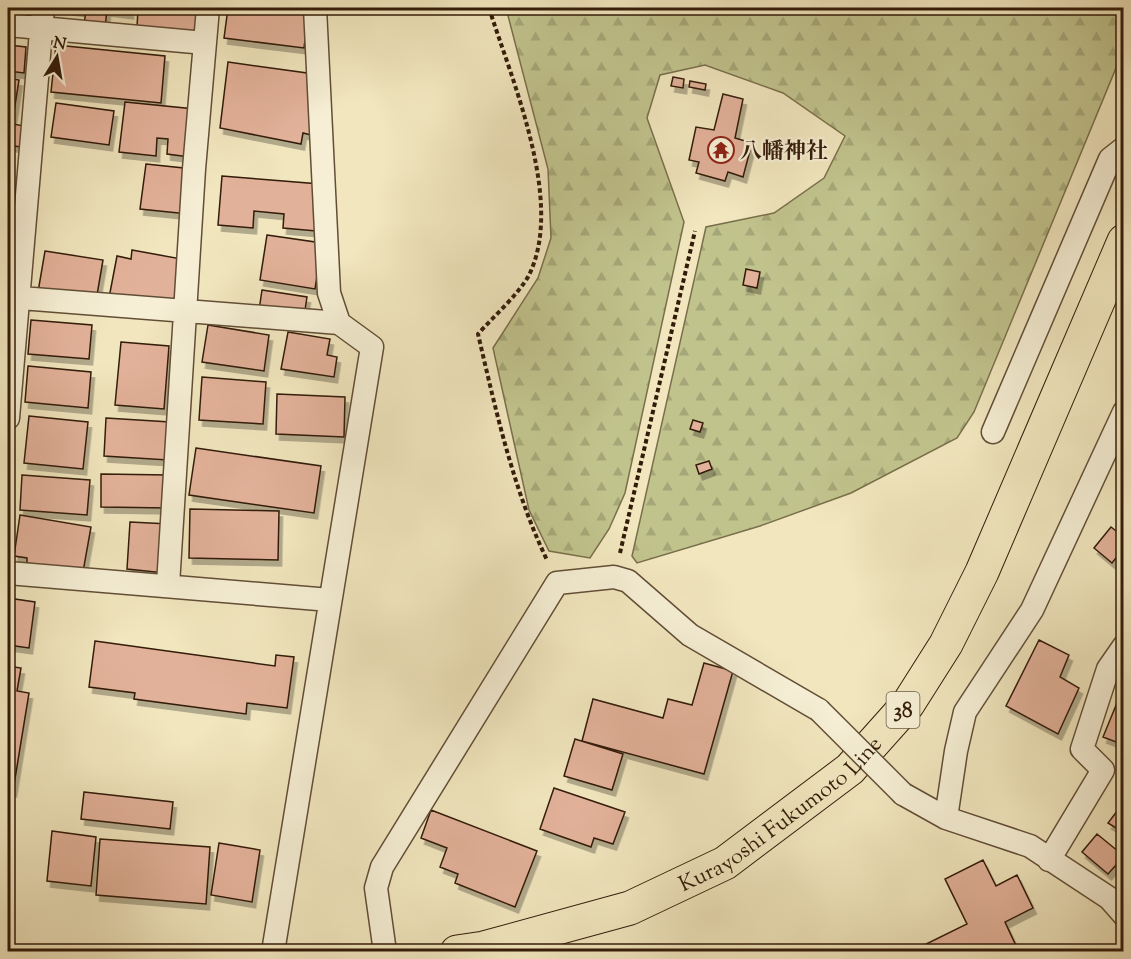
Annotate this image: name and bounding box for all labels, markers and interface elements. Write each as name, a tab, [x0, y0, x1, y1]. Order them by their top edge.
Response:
north arrow	[27, 27, 87, 87]
text: N	[51, 32, 68, 57]
temple icon: 八幡神社	[706, 135, 736, 165]
place label: 八幡神社	[740, 137, 828, 169]
road number: 38	[886, 692, 920, 728]
street label: Kurayoshi Fukumoto Line	[674, 730, 891, 902]

